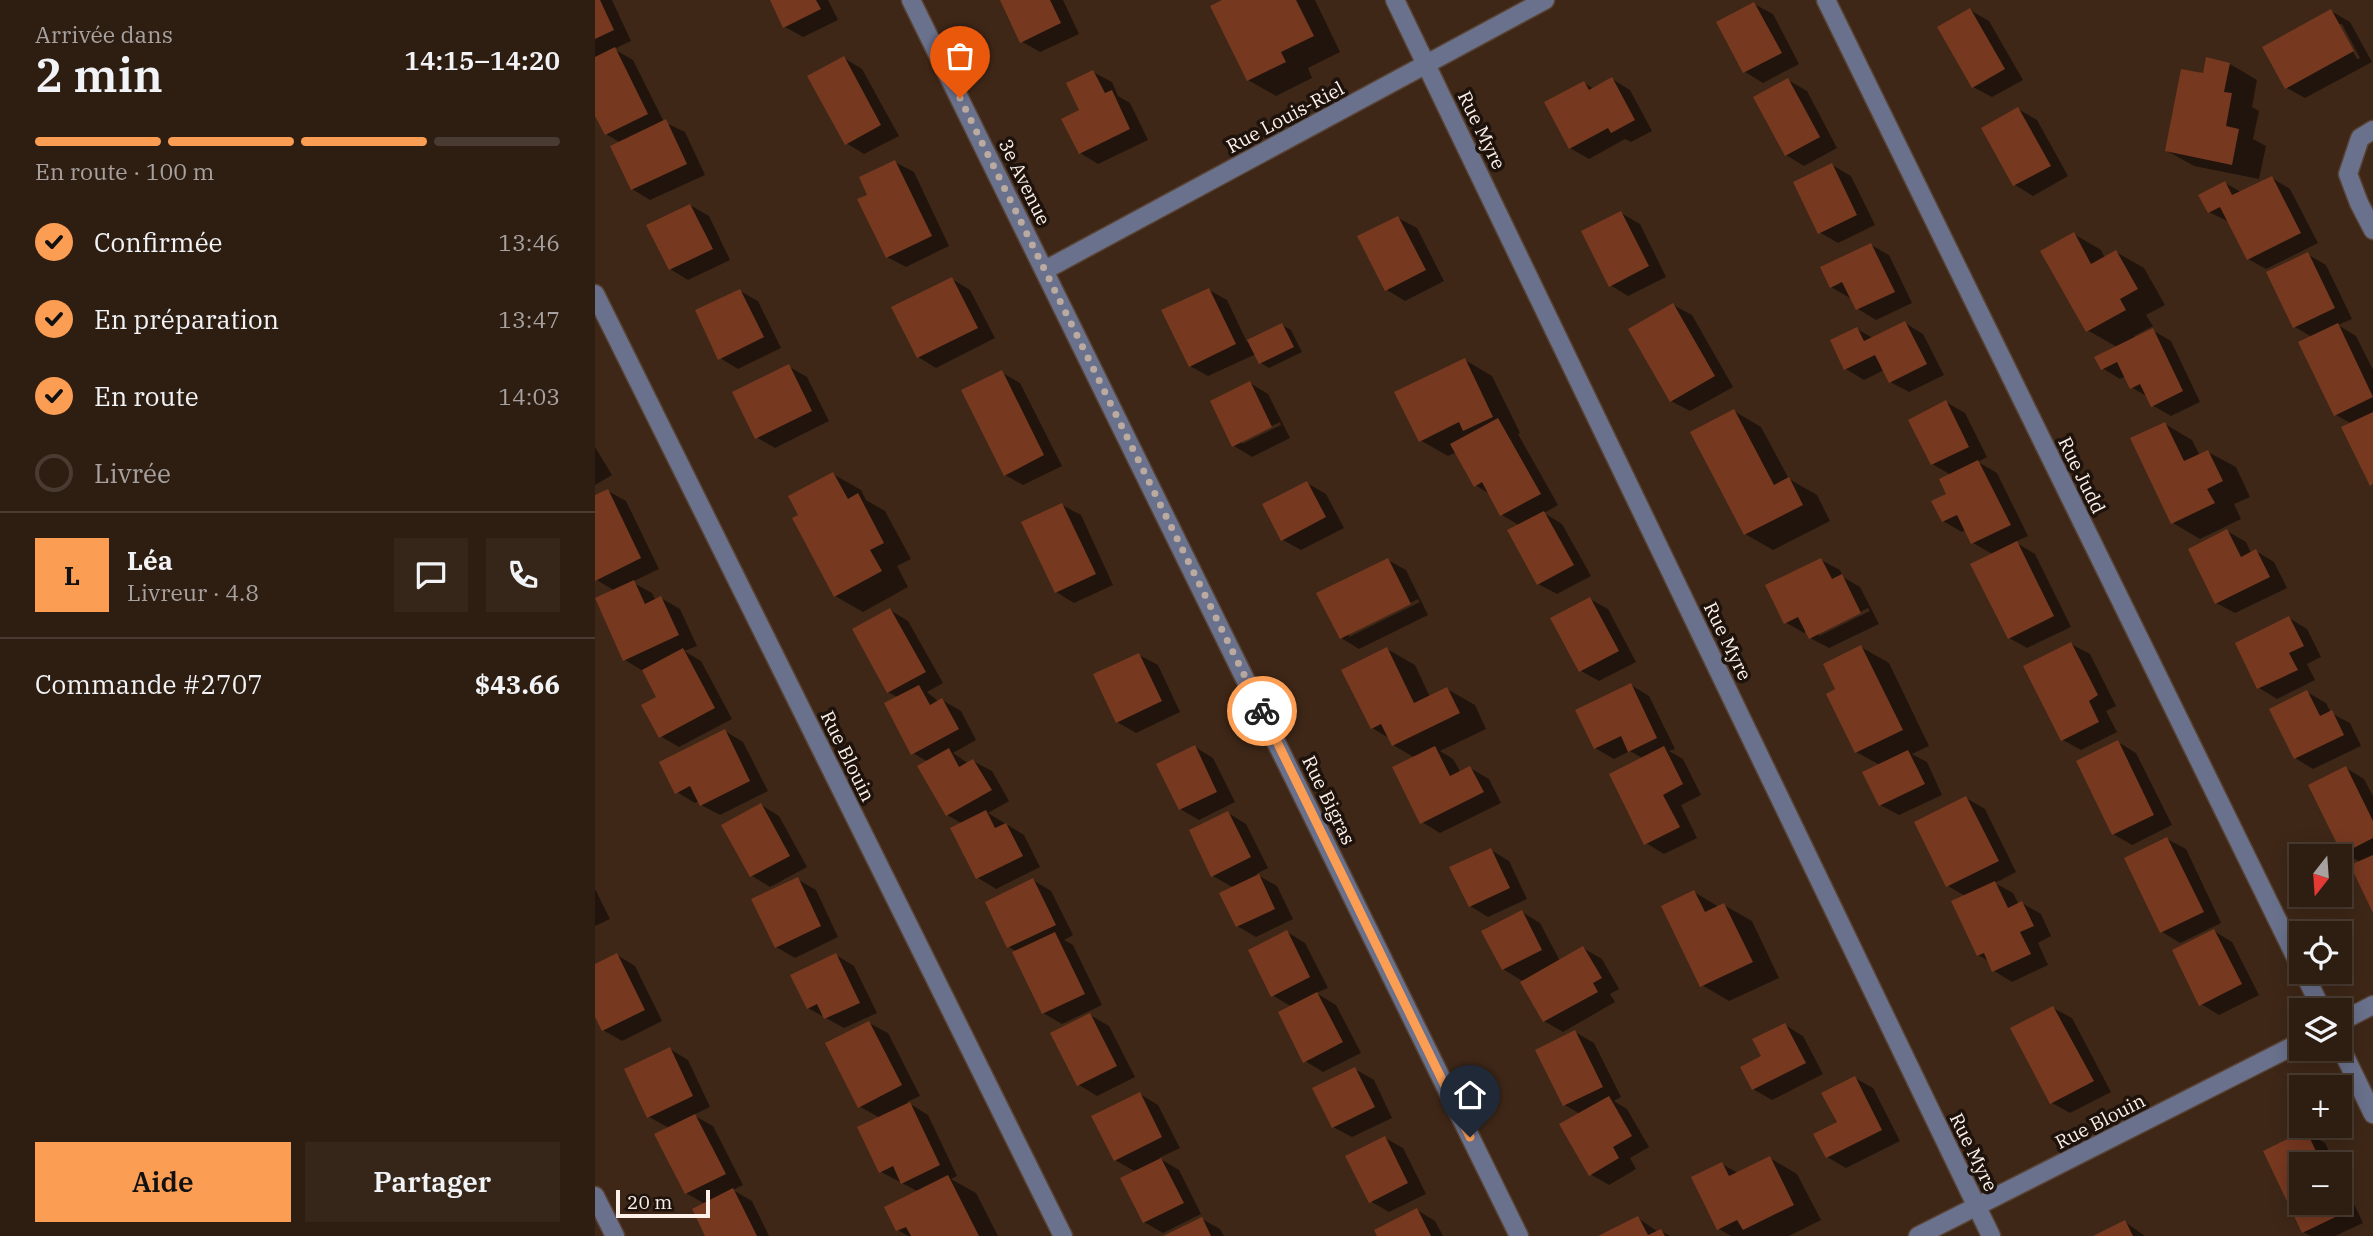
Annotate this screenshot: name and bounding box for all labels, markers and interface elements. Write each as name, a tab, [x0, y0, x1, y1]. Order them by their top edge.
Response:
text: Arrivée dans	[35, 19, 173, 49]
pin	[930, 26, 990, 98]
icon: bag	[941, 37, 979, 75]
text: 14:15–14:20	[404, 43, 560, 77]
text: 2 min	[35, 45, 163, 105]
street label: Rue Louis-Riel	[1222, 76, 1348, 158]
street label: Rue Myre	[1453, 87, 1511, 173]
street label: 3e Avenue	[994, 135, 1056, 229]
text: En route · 100 m	[35, 156, 214, 186]
icon: check	[35, 223, 73, 261]
text: Confirmée	[94, 225, 223, 259]
text: 13:46	[498, 227, 560, 257]
icon: check	[35, 300, 73, 338]
text: En préparation	[94, 302, 279, 336]
text: 13:47	[498, 304, 560, 334]
icon: check	[35, 377, 73, 415]
text: En route	[94, 379, 199, 413]
text: 14:03	[498, 381, 560, 411]
street label: Rue Judd	[2053, 433, 2111, 517]
text: Livrée	[94, 456, 171, 490]
button: chat	[394, 538, 468, 612]
button: phone	[486, 538, 560, 612]
text: Léa	[127, 543, 173, 577]
text: L	[64, 558, 80, 592]
text: Livreur · 4.8	[127, 577, 259, 607]
street label: Rue Myre	[1699, 598, 1757, 684]
text: Commande #2707	[35, 667, 263, 701]
text: $43.66	[475, 667, 560, 701]
courier	[1227, 676, 1297, 746]
icon: bike	[1243, 692, 1281, 730]
street label: Rue Blouin	[816, 707, 880, 805]
street label: Rue Bigras	[1297, 752, 1361, 848]
north arrow	[2289, 844, 2352, 906]
map controls	[2289, 844, 2352, 1215]
button: locate	[2289, 921, 2352, 984]
button: layers	[2289, 998, 2352, 1061]
pin	[1440, 1065, 1500, 1137]
button: +	[2289, 1075, 2352, 1138]
icon: home	[1451, 1076, 1489, 1114]
street label: Rue Blouin	[2051, 1088, 2149, 1154]
street label: Rue Myre	[1945, 1109, 2003, 1195]
button: Aide	[35, 1142, 291, 1222]
button: Partager	[305, 1142, 560, 1222]
button: −	[2289, 1152, 2352, 1215]
scale bar	[616, 1187, 711, 1219]
text: 20 m	[627, 1190, 672, 1214]

